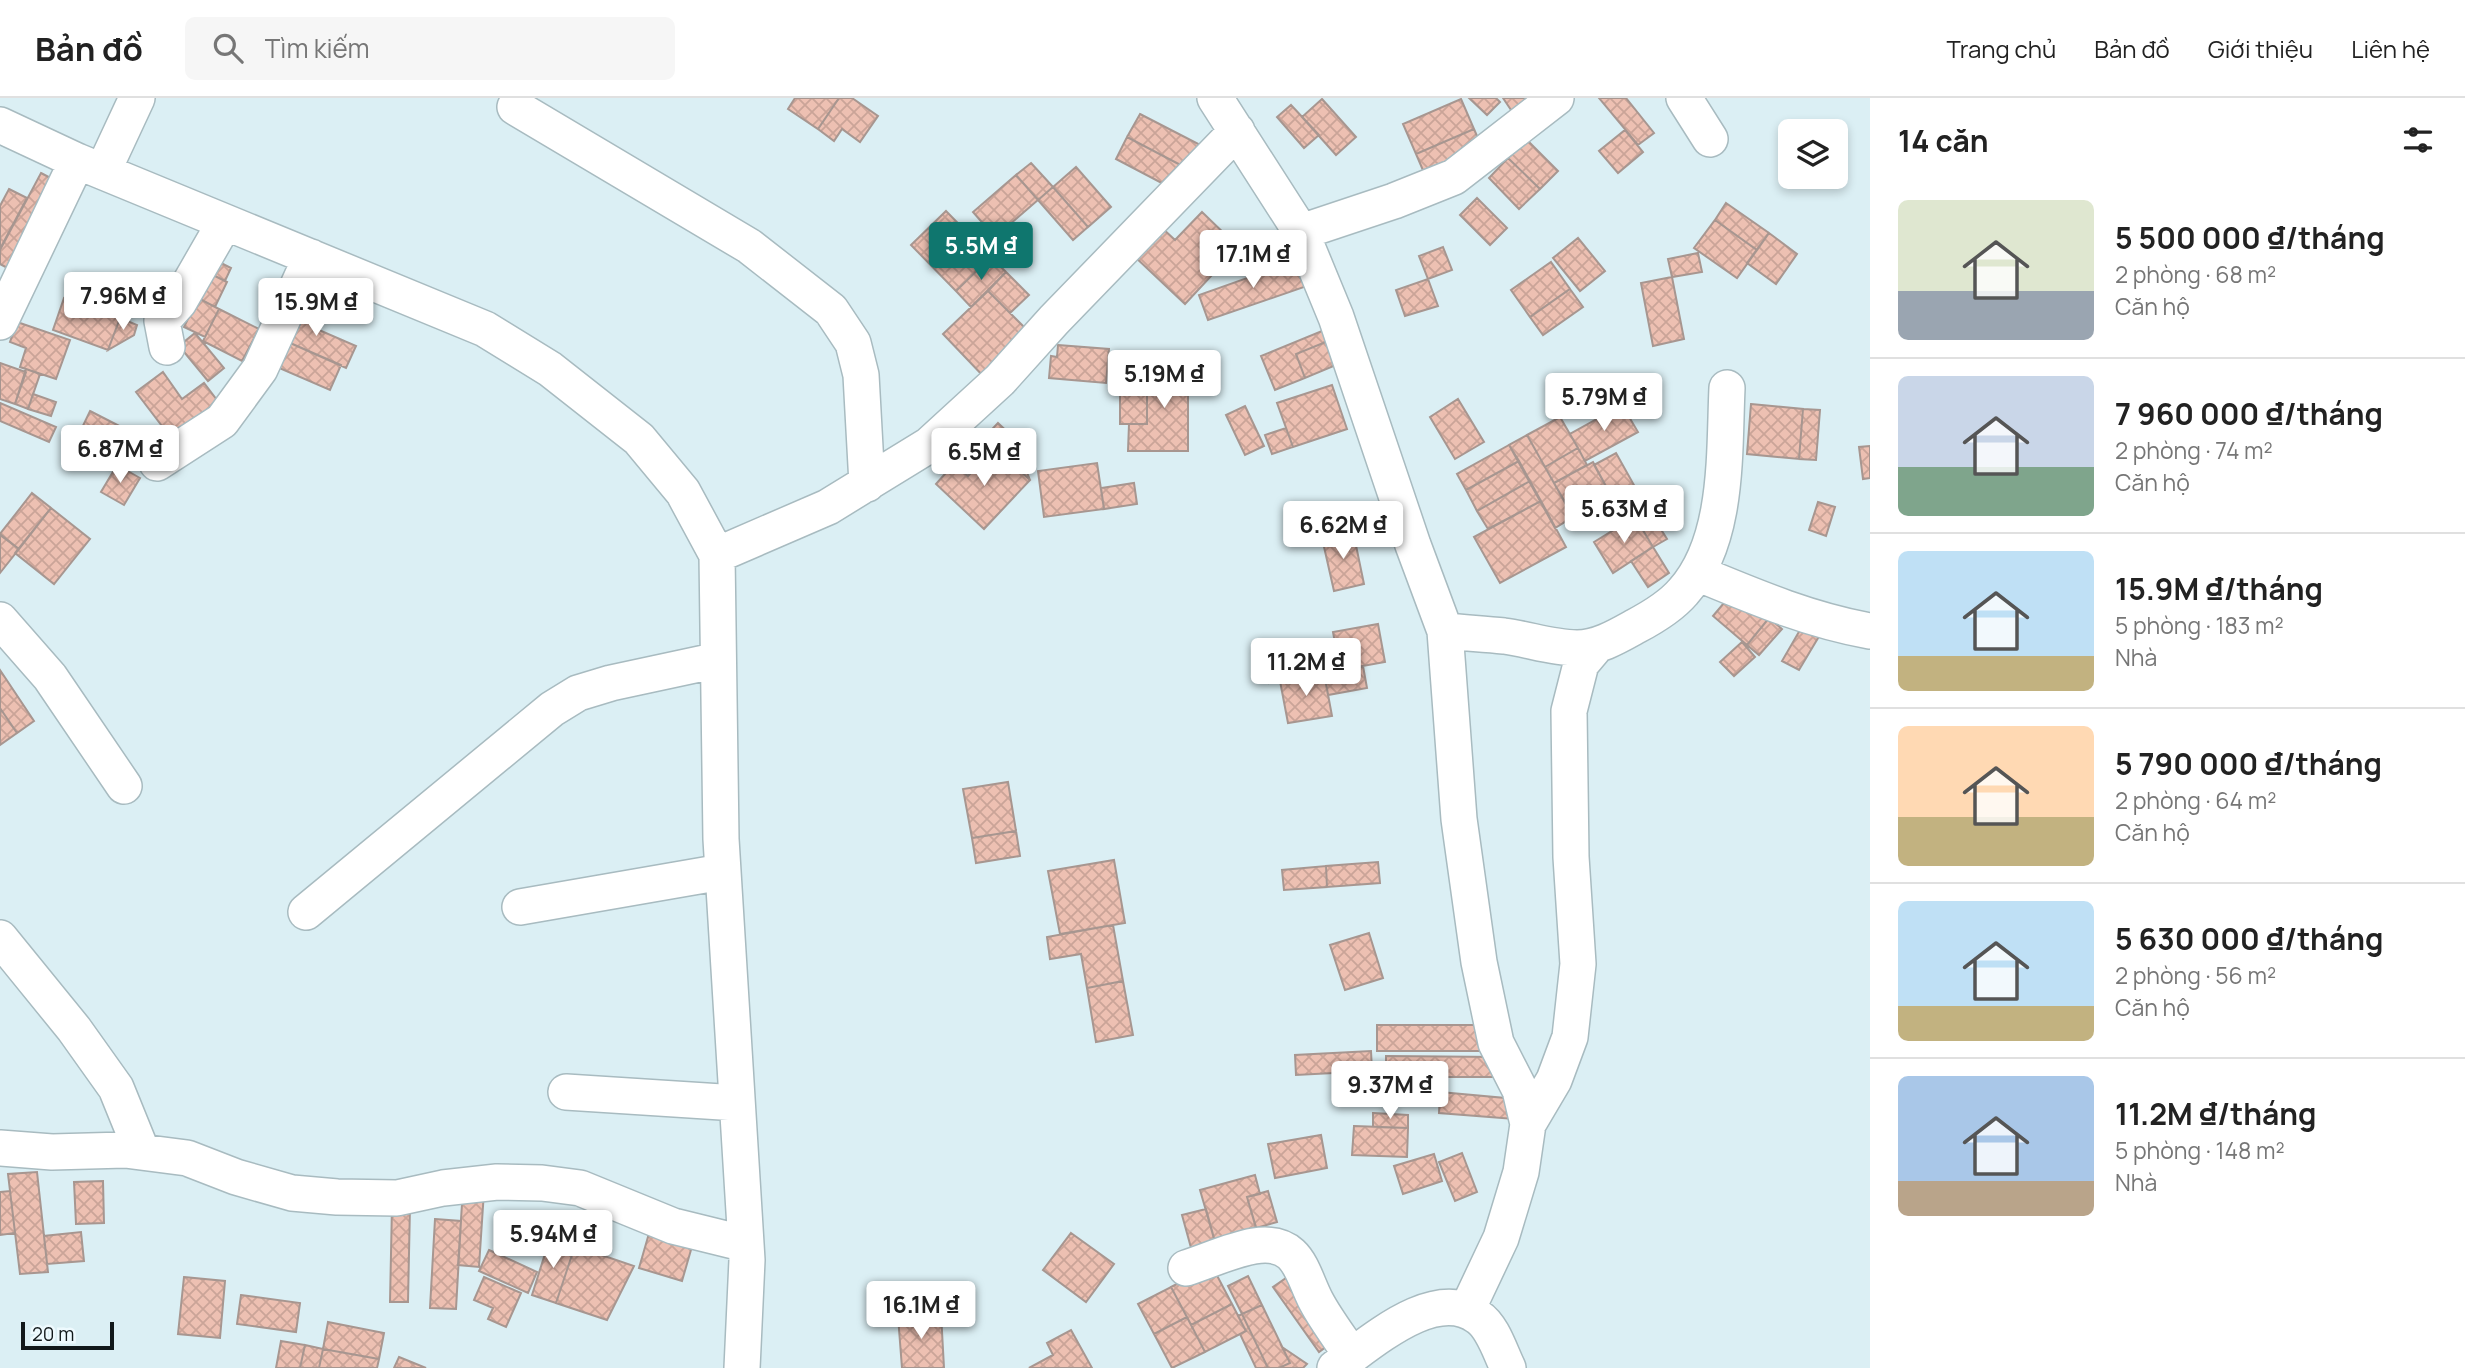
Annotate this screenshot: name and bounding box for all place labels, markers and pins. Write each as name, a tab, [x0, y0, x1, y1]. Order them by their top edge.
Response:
pin: 5.5M ₫	[924, 222, 1038, 282]
pin: 17.1M ₫	[1188, 230, 1318, 290]
pin: 7.96M ₫	[58, 272, 188, 332]
pin: 15.9M ₫	[251, 278, 381, 338]
pin: 5.19M ₫	[1099, 350, 1229, 410]
pin: 5.79M ₫	[1539, 374, 1669, 433]
pin: 6.87M ₫	[55, 426, 185, 485]
pin: 6.5M ₫	[927, 428, 1041, 488]
pin: 5.63M ₫	[1559, 486, 1689, 545]
pin: 6.62M ₫	[1278, 502, 1408, 561]
pin: 11.2M ₫	[1241, 638, 1371, 698]
pin: 9.37M ₫	[1325, 1062, 1455, 1121]
pin: 5.94M ₫	[488, 1210, 618, 1270]
pin: 16.1M ₫	[856, 1282, 986, 1341]

